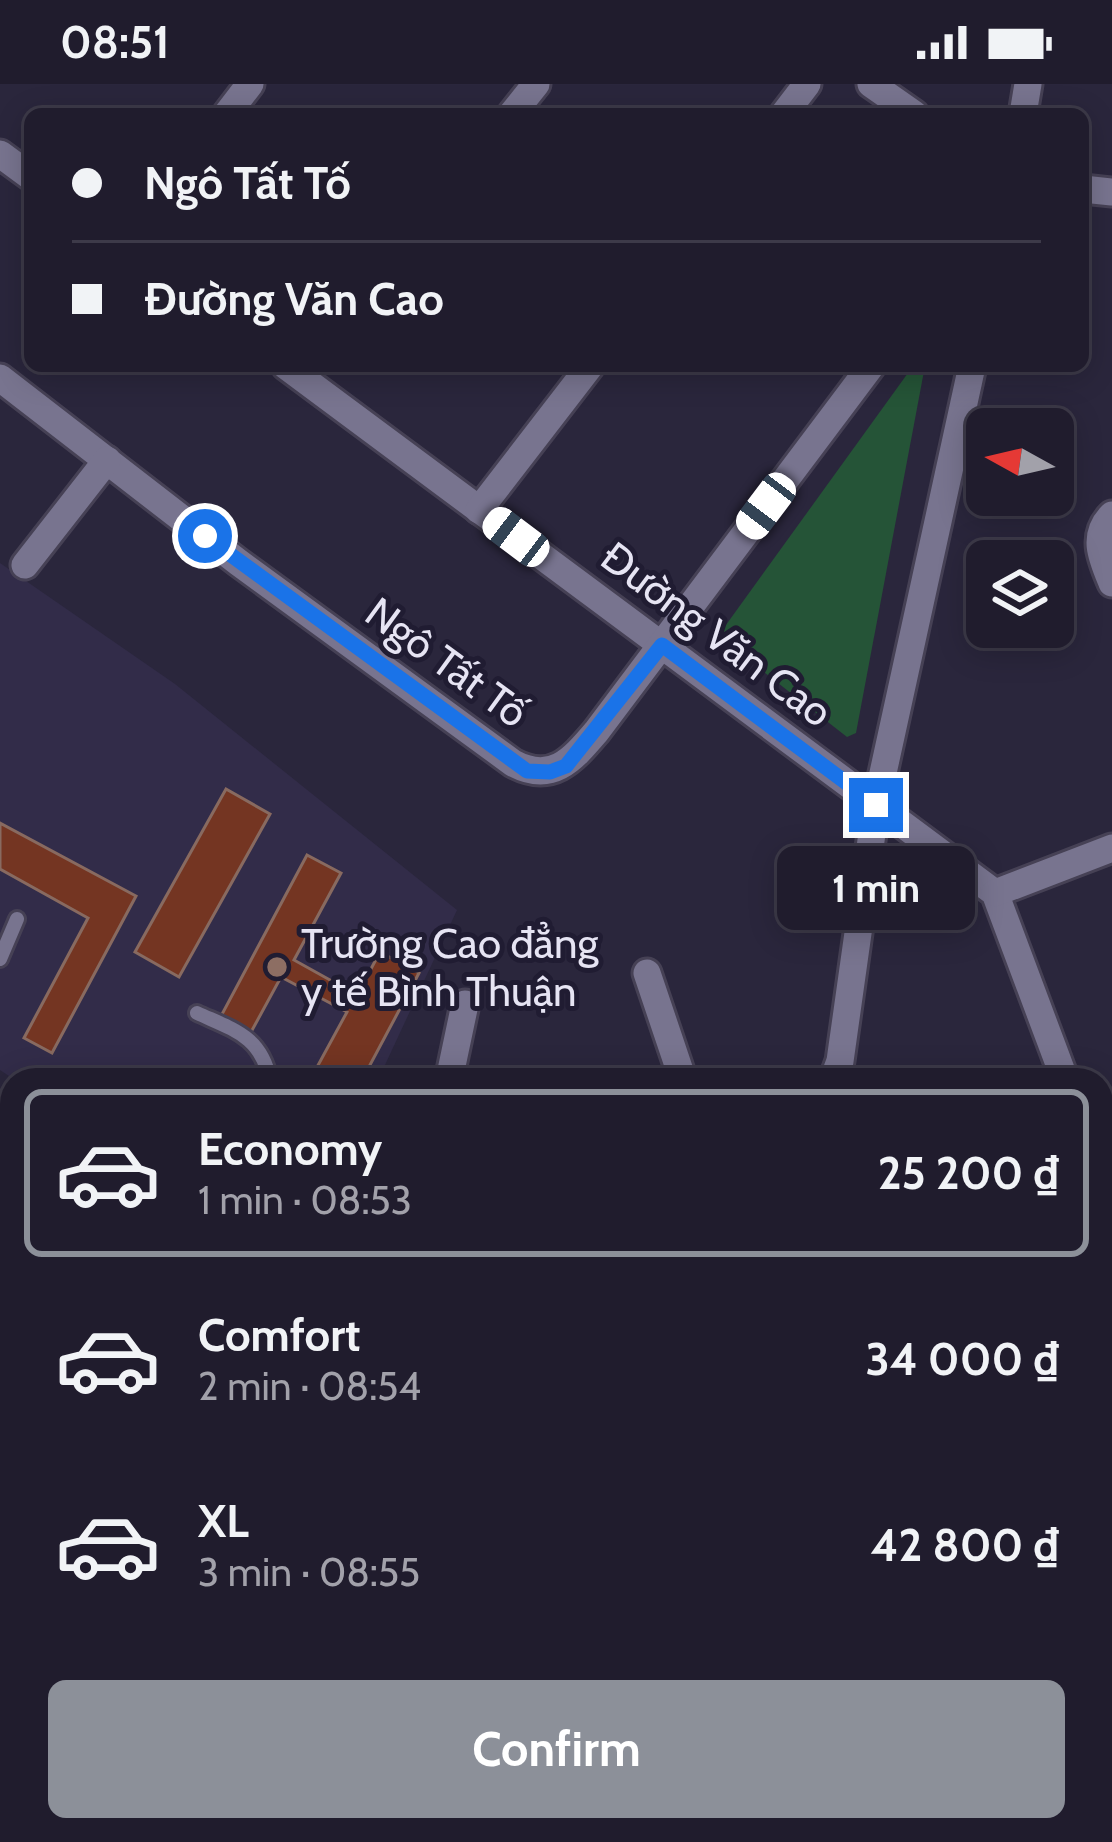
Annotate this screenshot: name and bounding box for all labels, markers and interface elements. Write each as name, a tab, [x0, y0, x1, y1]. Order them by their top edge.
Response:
text: 08:51	[60, 15, 170, 69]
text: Ngô Tất Tố	[144, 156, 351, 210]
text: Đường Văn Cao	[144, 272, 444, 326]
north arrow	[966, 408, 1074, 516]
map controls	[966, 408, 1074, 648]
car	[730, 466, 802, 546]
car	[476, 501, 556, 573]
route start	[178, 509, 232, 563]
street label: Đường Văn Cao	[591, 530, 843, 738]
button: layers	[966, 540, 1074, 648]
street label: Ngô Tất Tố	[356, 586, 538, 738]
route end	[849, 778, 903, 832]
callout: 1 min	[777, 847, 975, 931]
text: 1 min	[832, 864, 920, 912]
place label: Trường Cao đẳng y tế Bình Thuận	[301, 917, 599, 1017]
marker: Trường Cao đẳng y tế Bình Thuận	[264, 954, 290, 980]
icon: car	[54, 1119, 162, 1227]
text: Economy	[198, 1122, 382, 1176]
text: 25 200 ₫	[878, 1146, 1059, 1200]
text: 1 min · 08:53	[198, 1176, 412, 1224]
icon: car	[54, 1305, 162, 1413]
text: Comfort	[198, 1308, 361, 1362]
text: 34 000 ₫	[866, 1332, 1059, 1386]
text: 2 min · 08:54	[198, 1362, 421, 1410]
icon: car	[54, 1491, 162, 1599]
text: XL	[198, 1494, 249, 1548]
text: 42 800 ₫	[871, 1518, 1059, 1572]
text: 3 min · 08:55	[198, 1548, 420, 1596]
button: Confirm	[48, 1680, 1065, 1818]

